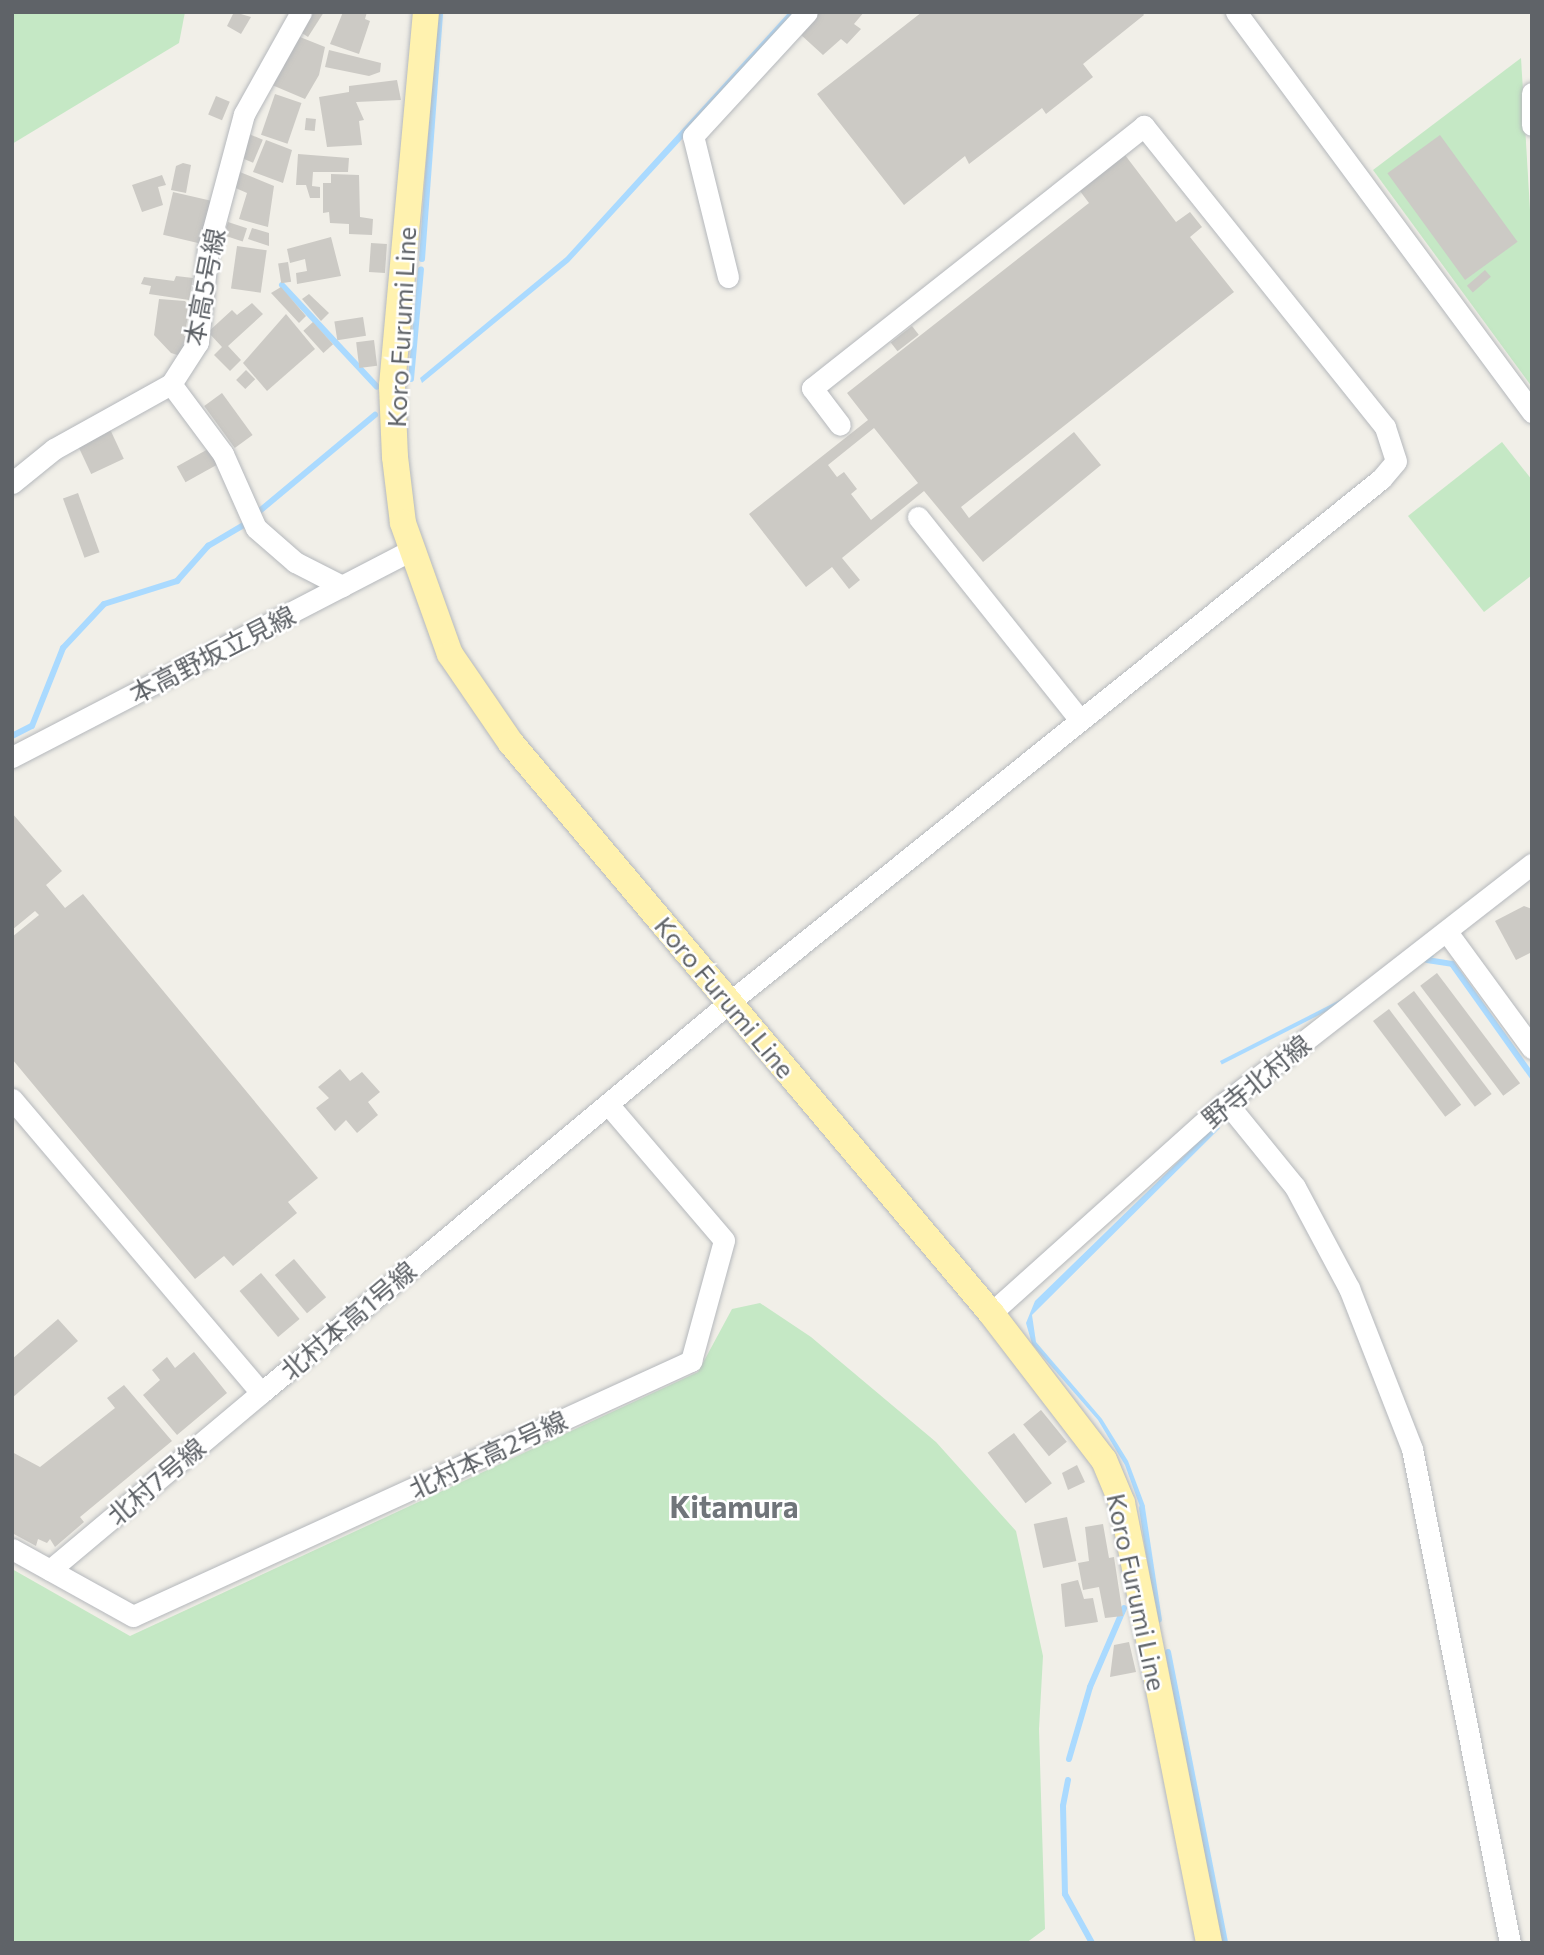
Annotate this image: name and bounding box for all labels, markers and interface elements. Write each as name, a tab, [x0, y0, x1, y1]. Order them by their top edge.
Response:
street label: 本高5号線	[177, 226, 231, 348]
street label: Koro Furumi Line	[380, 226, 422, 428]
street label: 本高野坂立見線	[124, 599, 300, 709]
street label: Koro Furumi Line	[648, 910, 802, 1084]
street label: 野寺北村線	[1196, 1028, 1316, 1134]
street label: 北村本高1号線	[274, 1254, 422, 1386]
street label: 北村本高2号線	[404, 1404, 572, 1504]
street label: 北村7号線	[101, 1431, 211, 1531]
district label: Kitamura	[670, 1488, 798, 1524]
street label: Koro Furumi Line	[1101, 1490, 1173, 1694]

